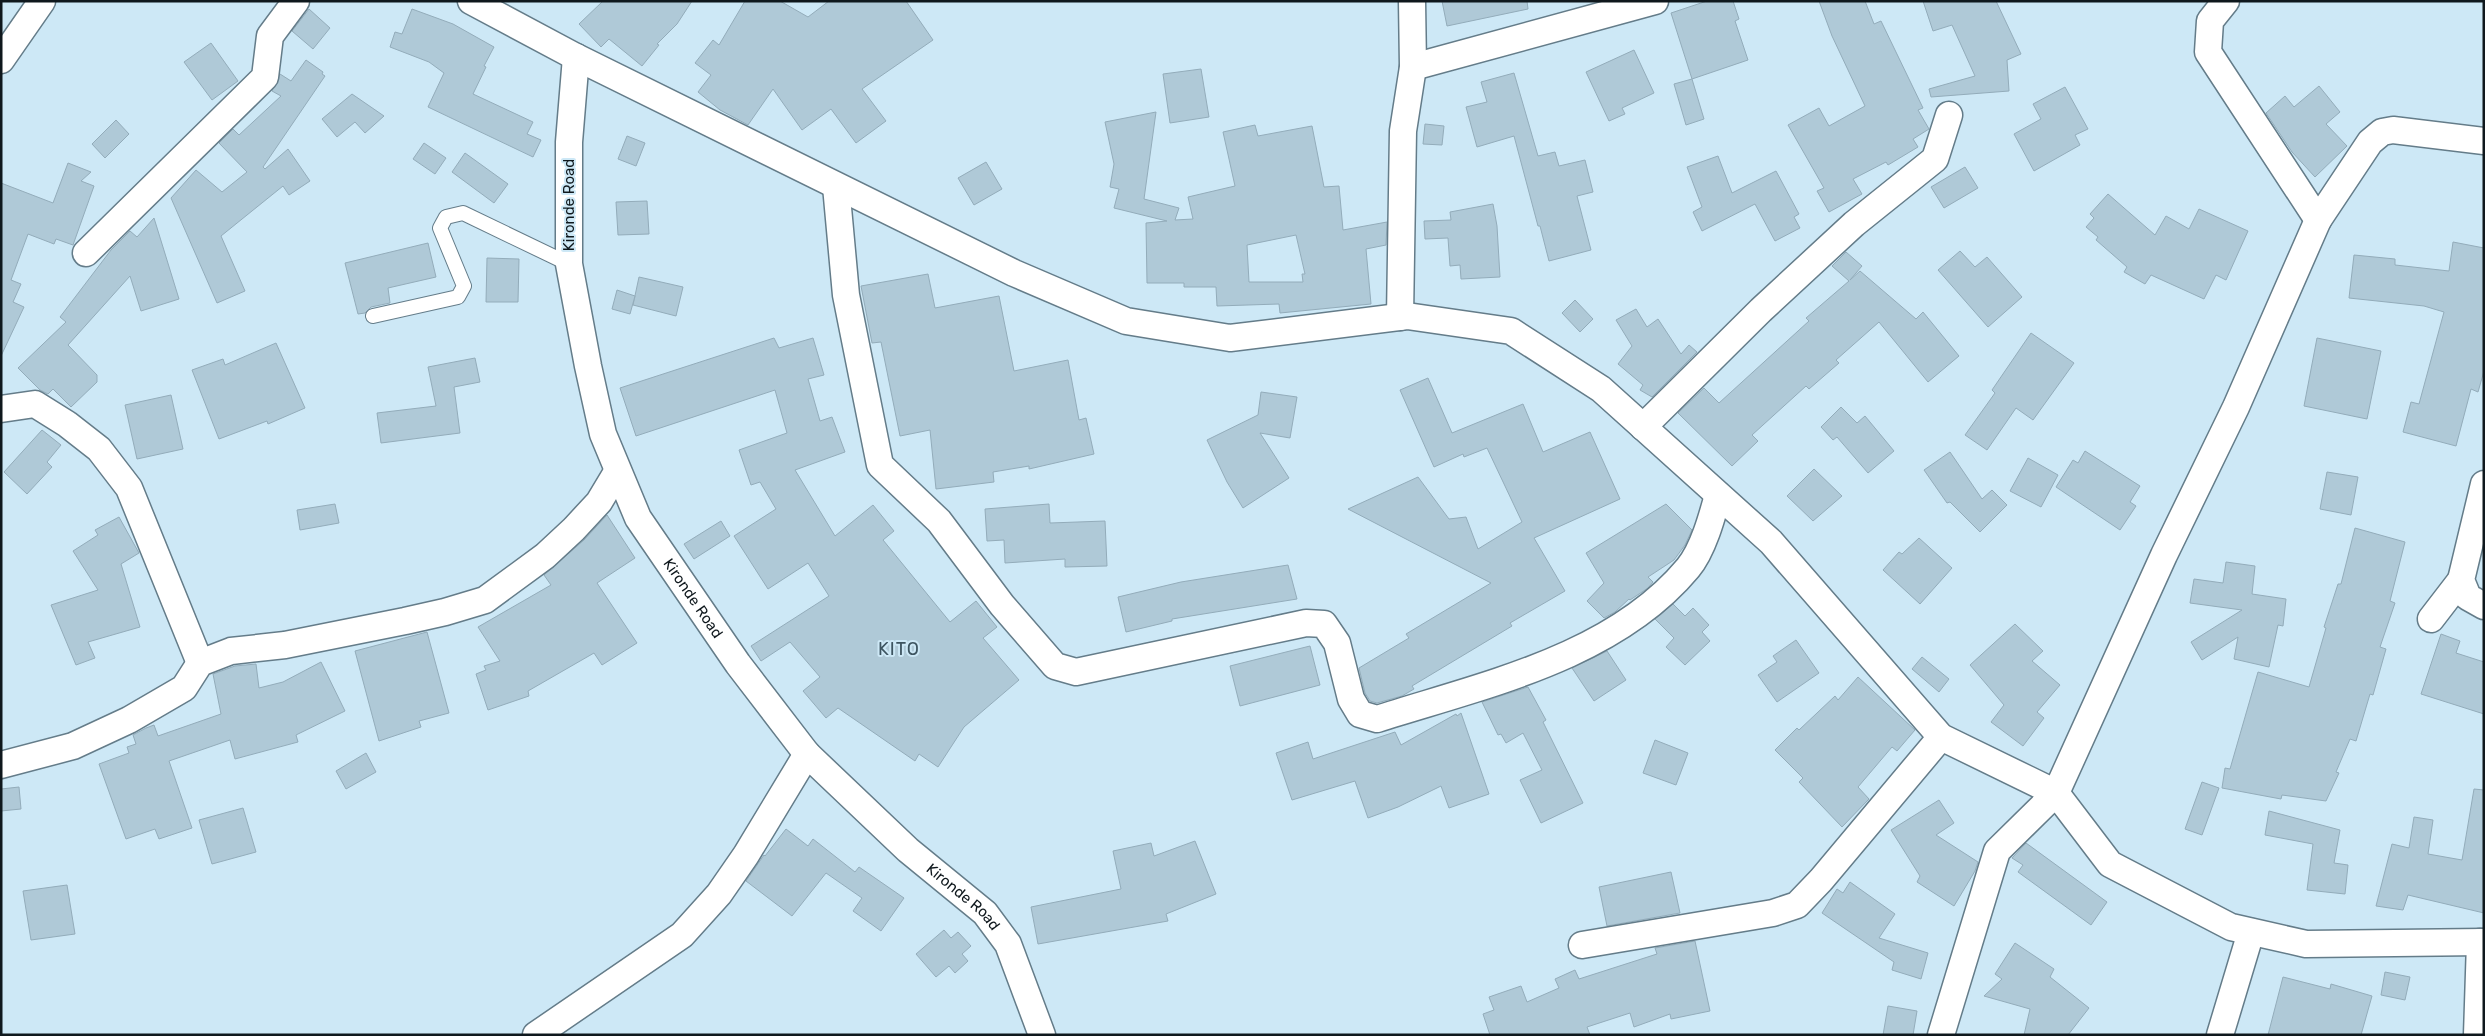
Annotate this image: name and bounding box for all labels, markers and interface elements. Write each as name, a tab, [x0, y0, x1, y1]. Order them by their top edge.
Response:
street label: Kironde Road	[560, 159, 578, 251]
street label: Kironde Road	[659, 555, 727, 642]
district label: KITO	[878, 638, 920, 660]
street label: Kironde Road	[923, 860, 1004, 934]

